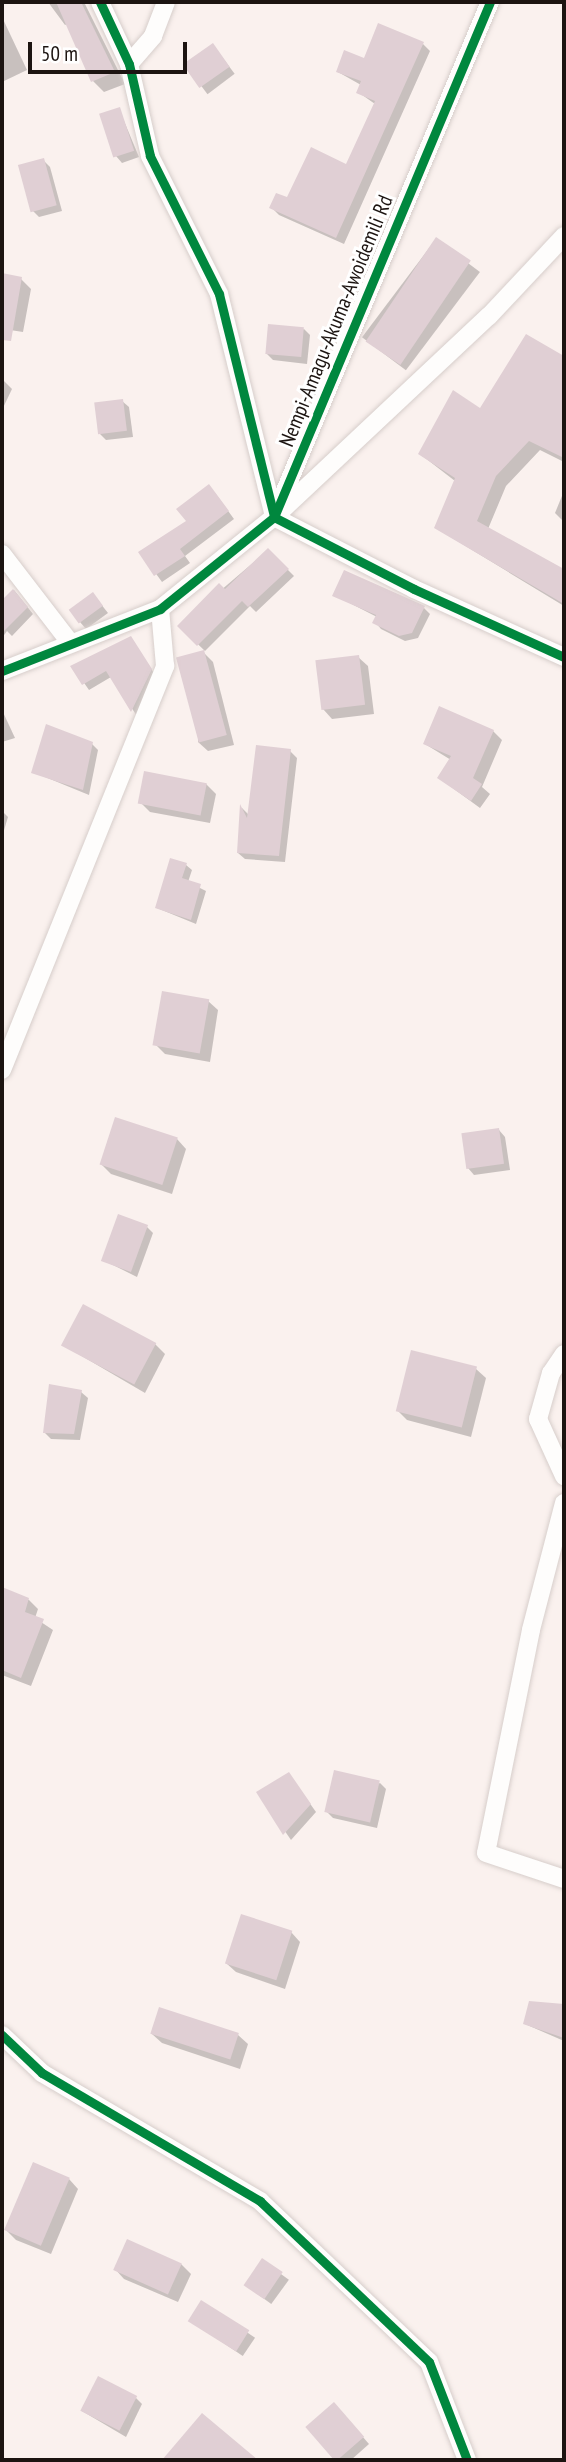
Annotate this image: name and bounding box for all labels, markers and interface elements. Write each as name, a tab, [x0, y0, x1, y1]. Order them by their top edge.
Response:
scale bar	[32, 28, 191, 72]
text: 50 m	[41, 40, 78, 67]
street label: Nempi-Amagu-Akuma-Awoidemili Rd	[274, 192, 398, 450]

